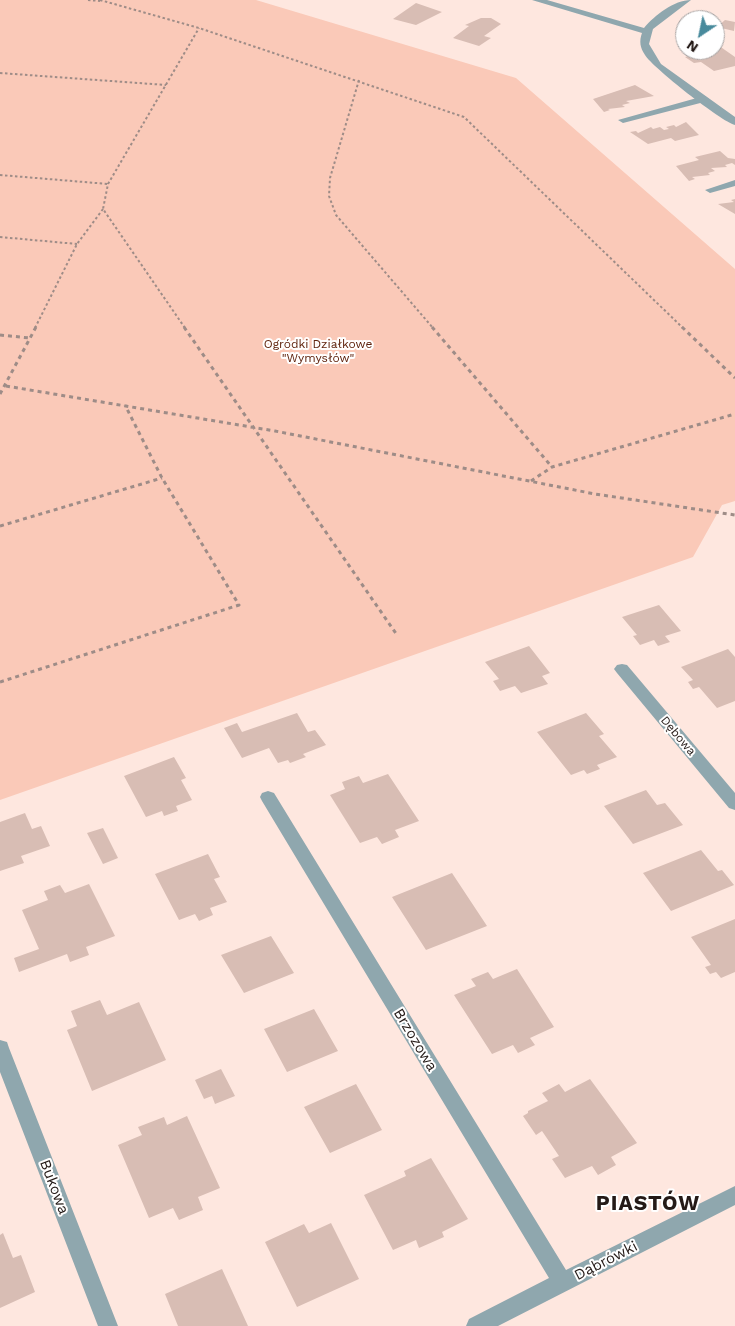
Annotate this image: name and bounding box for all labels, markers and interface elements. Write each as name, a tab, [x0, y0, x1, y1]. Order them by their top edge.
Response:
north arrow	[675, 10, 725, 60]
text: N	[683, 37, 701, 56]
park label: Ogródki Działkowe "Wymysłów"	[264, 337, 372, 365]
street label: Dębowa	[657, 713, 699, 759]
street label: Brzozowa	[389, 1005, 441, 1075]
street label: Bukowa	[35, 1157, 73, 1217]
district label: PIASTÓW	[595, 1191, 701, 1217]
street label: Dąbrówki	[571, 1237, 641, 1285]

